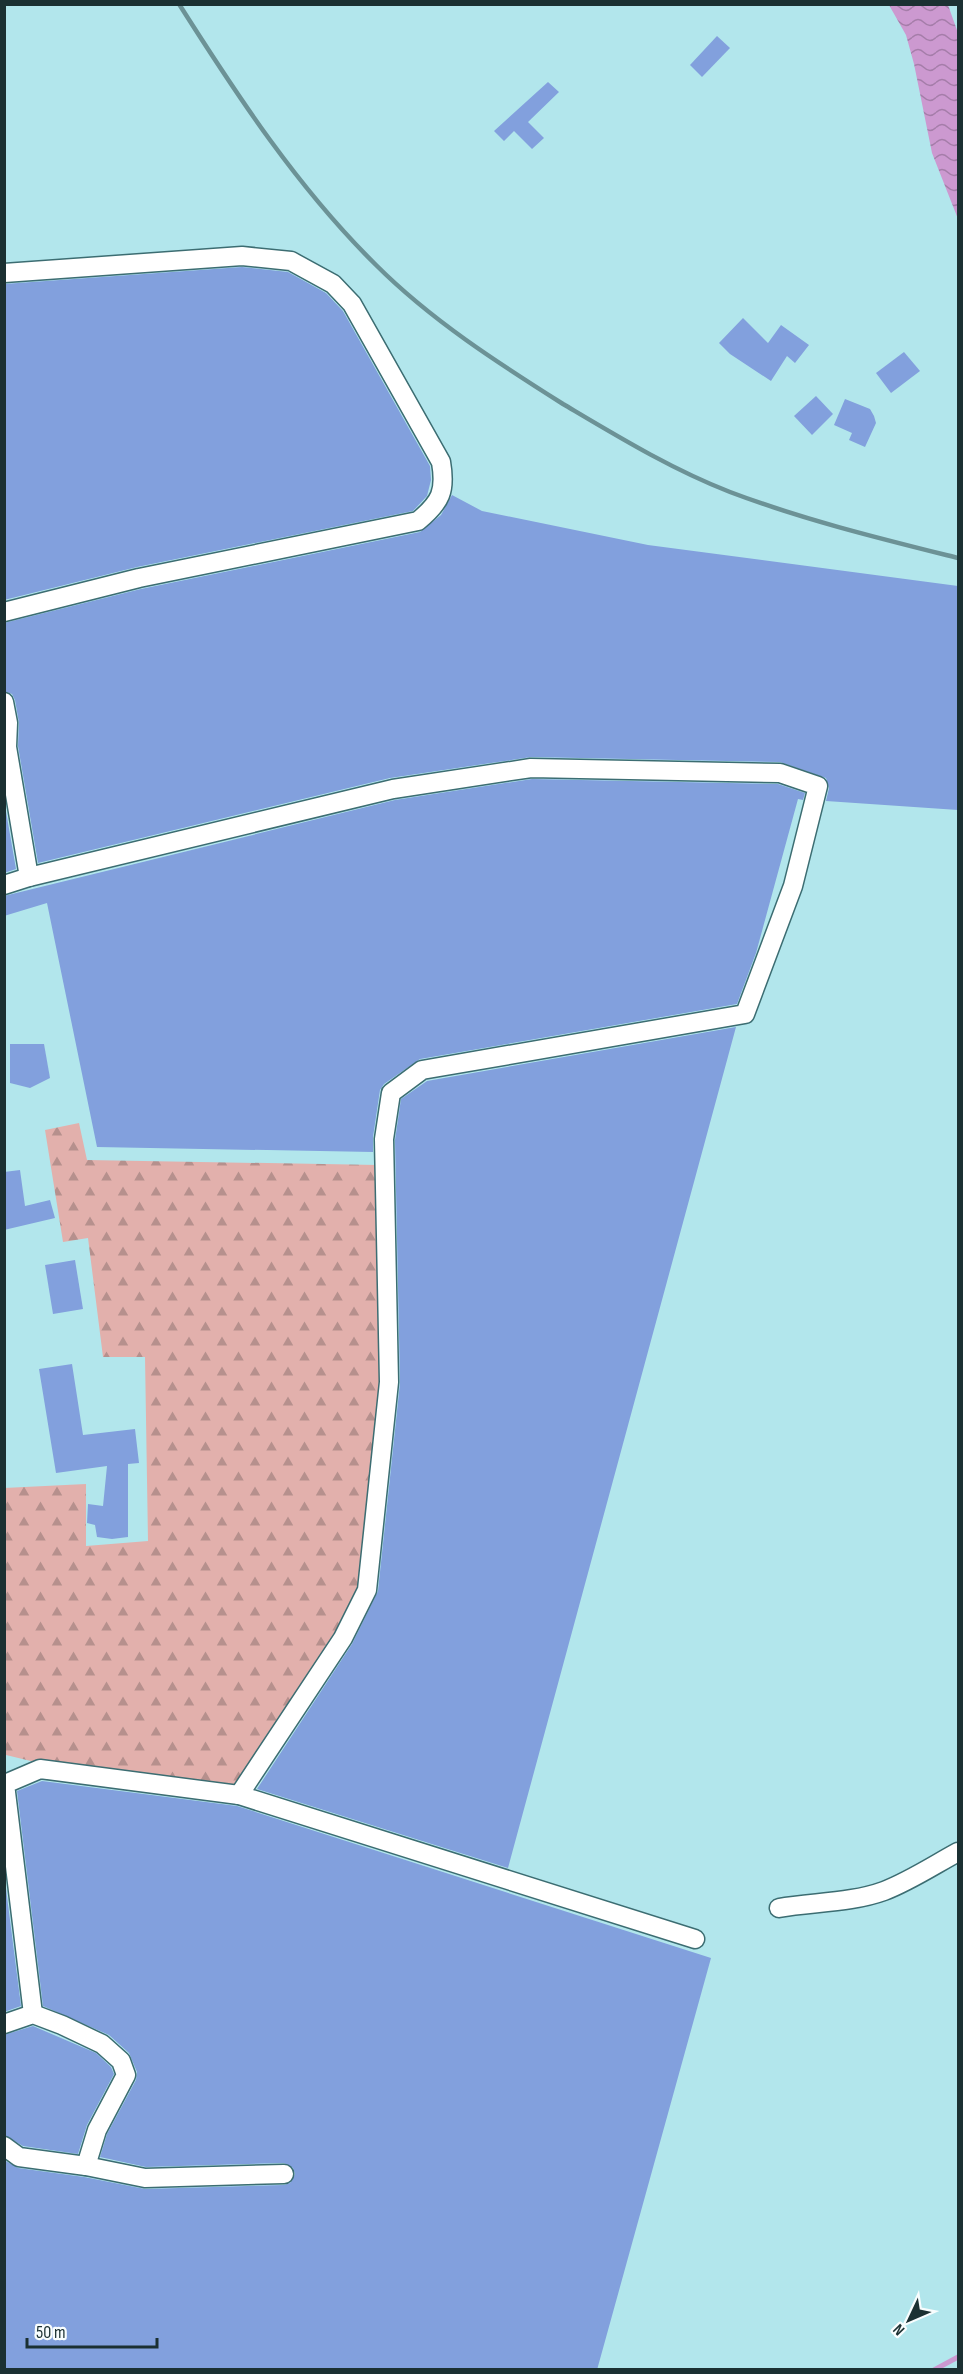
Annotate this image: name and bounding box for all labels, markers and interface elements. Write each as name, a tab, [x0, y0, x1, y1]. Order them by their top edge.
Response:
north arrow	[879, 2290, 939, 2350]
scale bar	[27, 2311, 158, 2349]
text: N	[889, 2320, 909, 2339]
text: 50 m	[36, 2322, 66, 2343]

